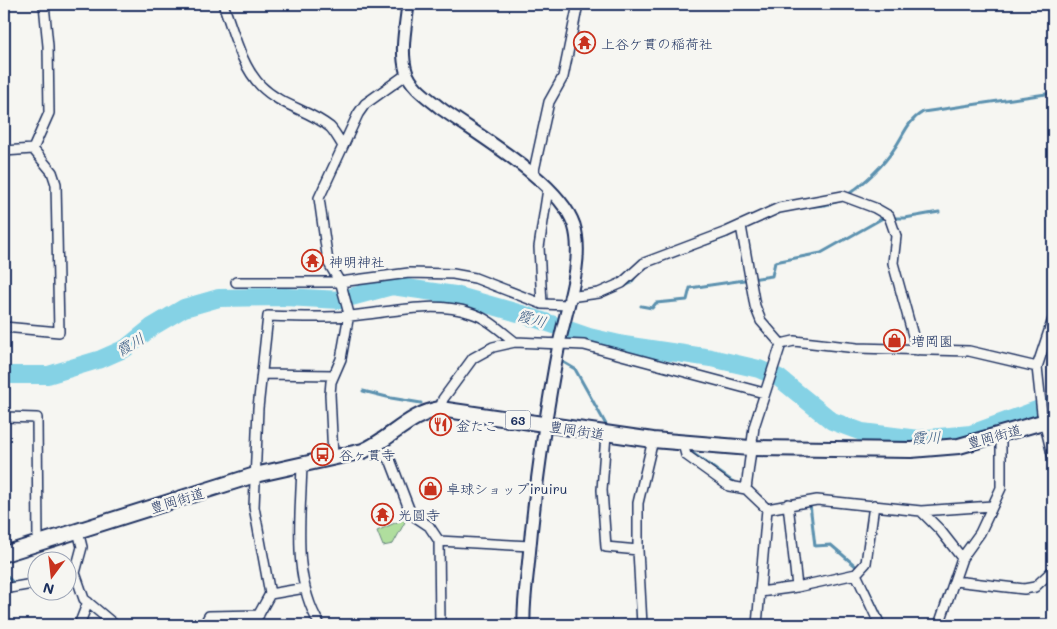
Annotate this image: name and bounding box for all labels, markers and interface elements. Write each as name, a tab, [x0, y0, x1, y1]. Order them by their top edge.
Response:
temple icon: 上谷ケ貫の稲荷社	[573, 31, 597, 55]
place label: 上谷ケ貫の稲荷社	[601, 34, 713, 53]
temple icon: 神明神社	[301, 249, 325, 273]
place label: 神明神社	[329, 252, 385, 271]
water label: 霞川	[515, 304, 549, 332]
water label: 霞川	[112, 328, 148, 360]
shop icon: 増岡園	[883, 328, 907, 352]
place label: 増岡園	[911, 331, 953, 350]
road number: 63	[506, 410, 530, 430]
restaurant icon: 金たこ	[428, 413, 452, 437]
place label: 金たこ	[456, 416, 498, 435]
street label: 豊岡街道	[548, 416, 606, 444]
street label: 豊岡街道	[964, 420, 1024, 452]
water label: 霞川	[911, 426, 941, 448]
bus stop icon: 谷ヶ貫寺	[311, 442, 335, 466]
place label: 谷ヶ貫寺	[339, 445, 395, 464]
shop icon: 卓球ショップiruiru	[418, 476, 442, 500]
place label: 卓球ショップiruiru	[446, 479, 567, 498]
street label: 豊岡街道	[147, 483, 207, 517]
temple icon: 光圓寺	[370, 502, 394, 526]
place label: 光圓寺	[398, 505, 440, 524]
north arrow	[28, 552, 78, 602]
text: N	[41, 578, 56, 600]

